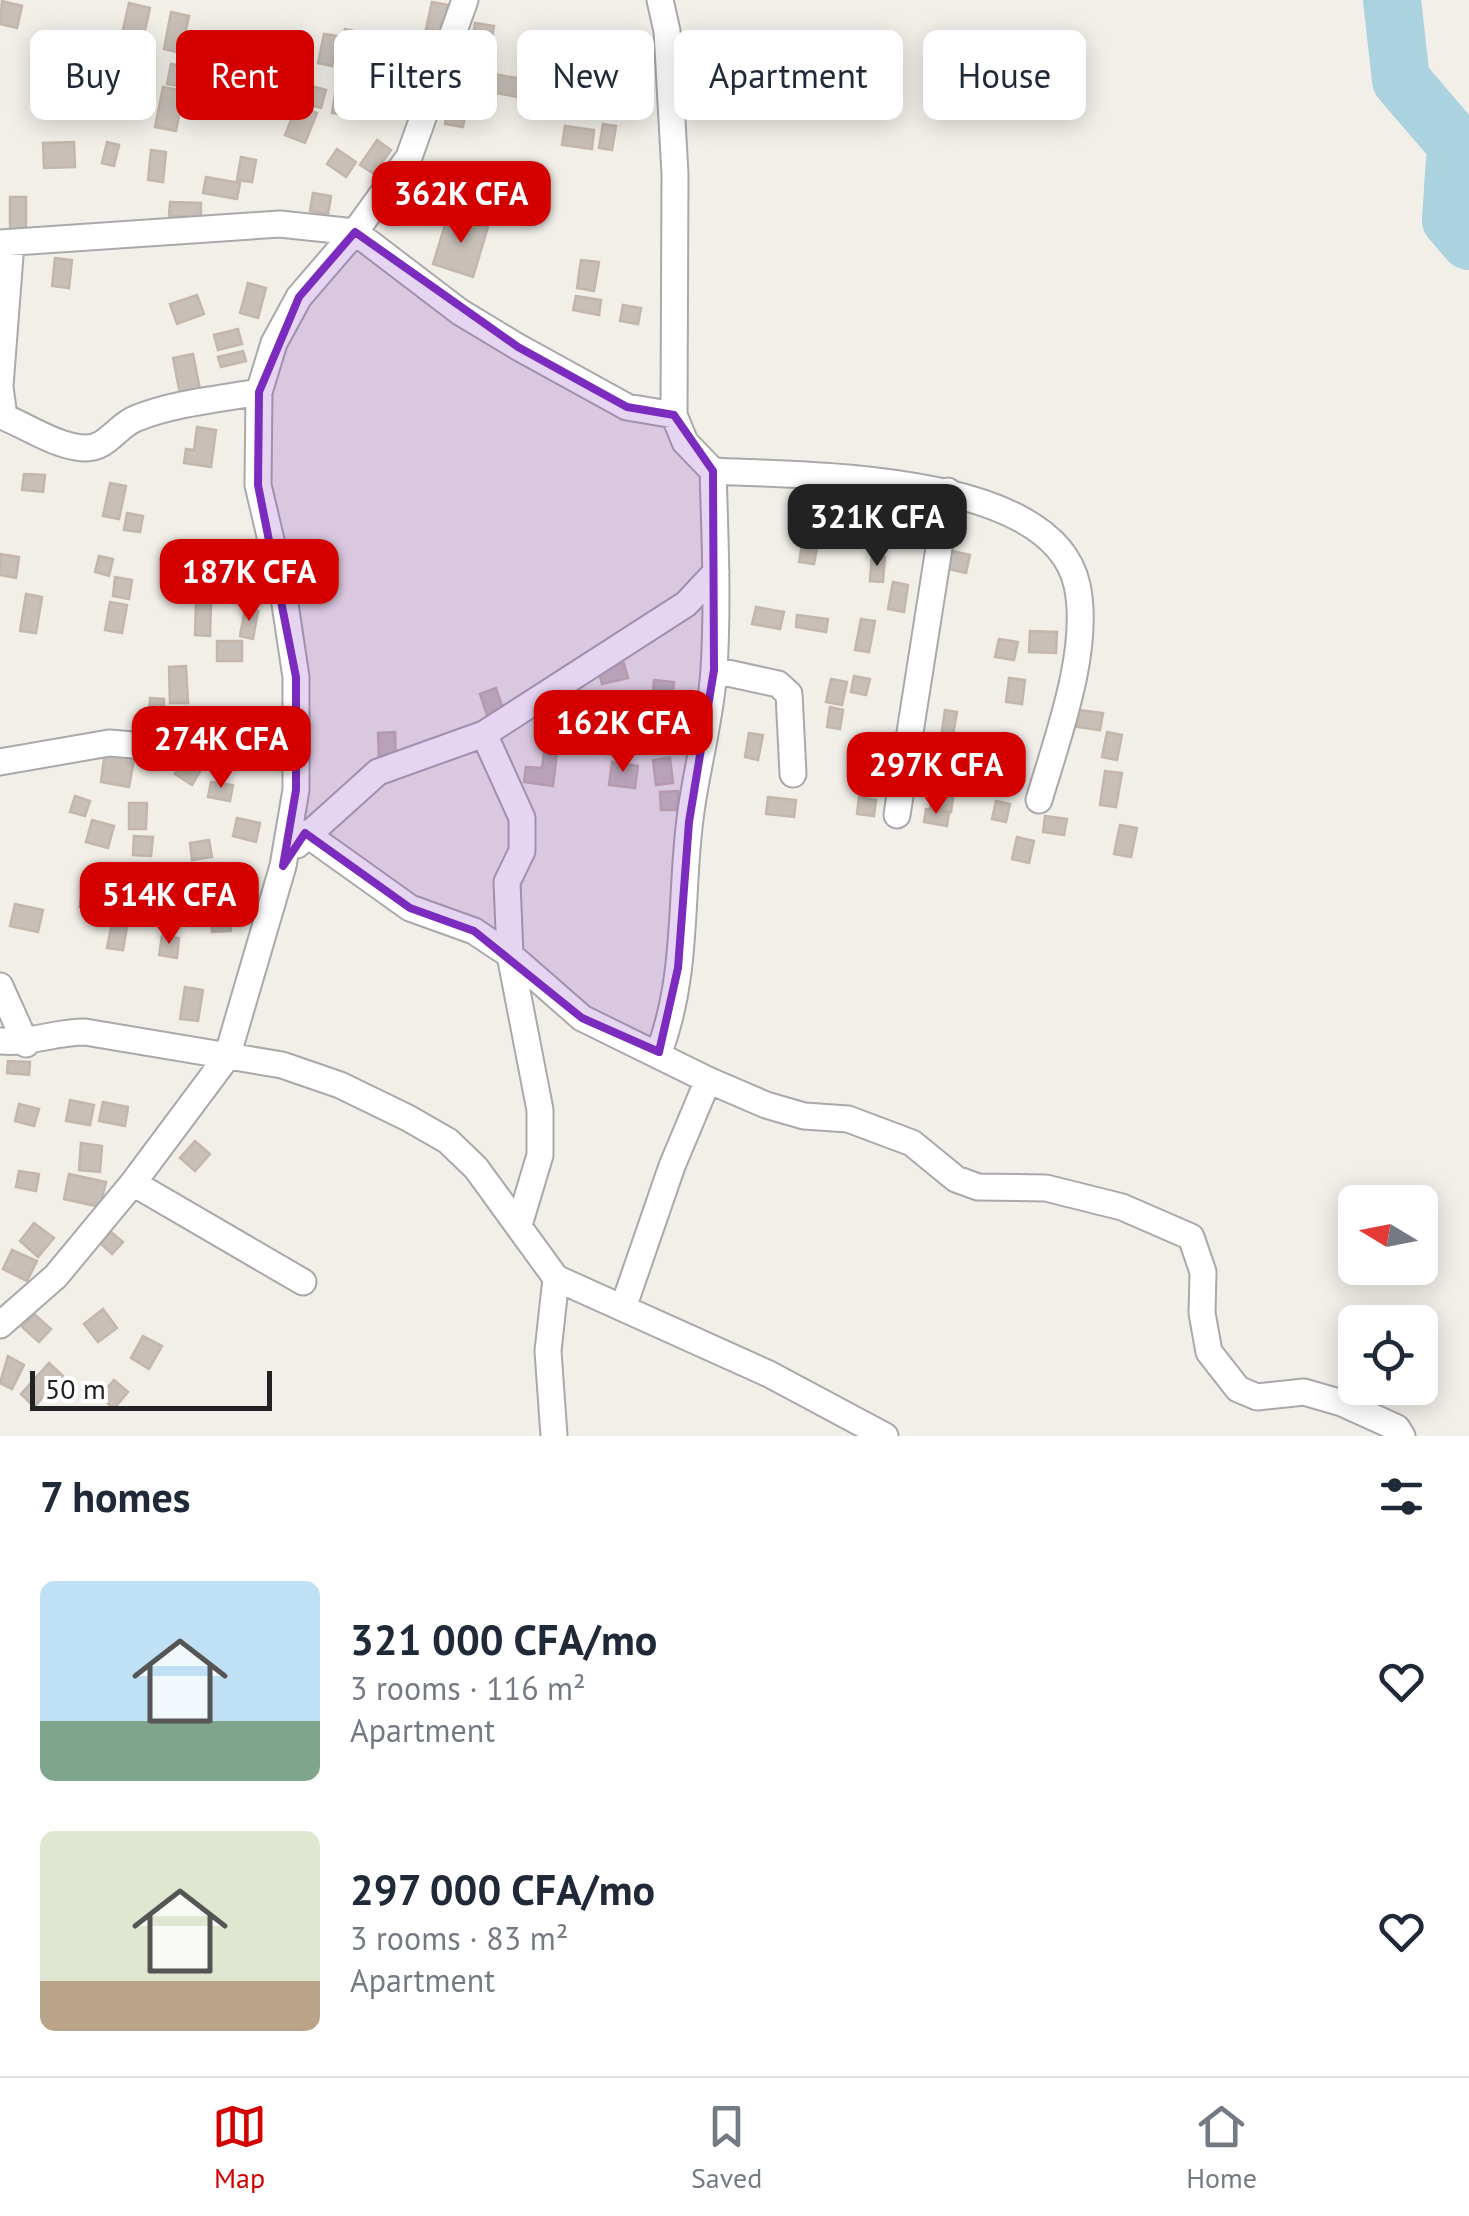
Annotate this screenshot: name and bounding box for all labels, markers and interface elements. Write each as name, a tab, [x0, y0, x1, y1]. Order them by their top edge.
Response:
chip: Buy	[30, 30, 156, 120]
chip: Rent	[176, 30, 314, 120]
chip: Filters	[334, 30, 497, 120]
chip: New	[517, 30, 654, 120]
chip: Apartment	[674, 30, 903, 120]
chip: House	[923, 30, 1086, 120]
pin: 362K CFA	[358, 161, 564, 246]
text: 362K CFA	[394, 172, 528, 214]
pin: 321K CFA	[774, 484, 980, 569]
text: 321K CFA	[810, 495, 944, 537]
pin: 187K CFA	[146, 539, 352, 624]
text: 187K CFA	[182, 550, 316, 592]
pin: 162K CFA	[520, 690, 726, 775]
text: 162K CFA	[556, 701, 690, 743]
pin: 274K CFA	[118, 706, 324, 791]
text: 274K CFA	[154, 717, 288, 759]
pin: 297K CFA	[833, 732, 1039, 817]
text: 297K CFA	[869, 743, 1003, 785]
pin: 514K CFA	[66, 862, 272, 947]
text: 514K CFA	[102, 873, 236, 915]
north arrow	[1338, 1185, 1438, 1285]
map controls	[1338, 1185, 1438, 1405]
button: locate	[1338, 1305, 1438, 1405]
scale bar	[30, 1366, 272, 1410]
text: 50 m	[45, 1370, 106, 1407]
text: 7 homes	[40, 1469, 191, 1524]
icon: filters	[1374, 1469, 1429, 1524]
text: 321 000 CFA/mo	[350, 1612, 657, 1667]
icon: home	[120, 1621, 240, 1741]
icon: heart	[1374, 1654, 1429, 1709]
text: 3 rooms · 116 m²	[350, 1667, 586, 1709]
text: Apartment	[350, 1709, 495, 1751]
text: 297 000 CFA/mo	[350, 1862, 655, 1917]
icon: home	[120, 1871, 240, 1991]
icon: heart	[1374, 1904, 1429, 1959]
text: 3 rooms · 83 m²	[350, 1917, 568, 1959]
text: Apartment	[350, 1959, 495, 2001]
tab: Map	[212, 2099, 267, 2196]
tab: Saved	[691, 2099, 762, 2196]
tab: Home	[1186, 2099, 1257, 2196]

